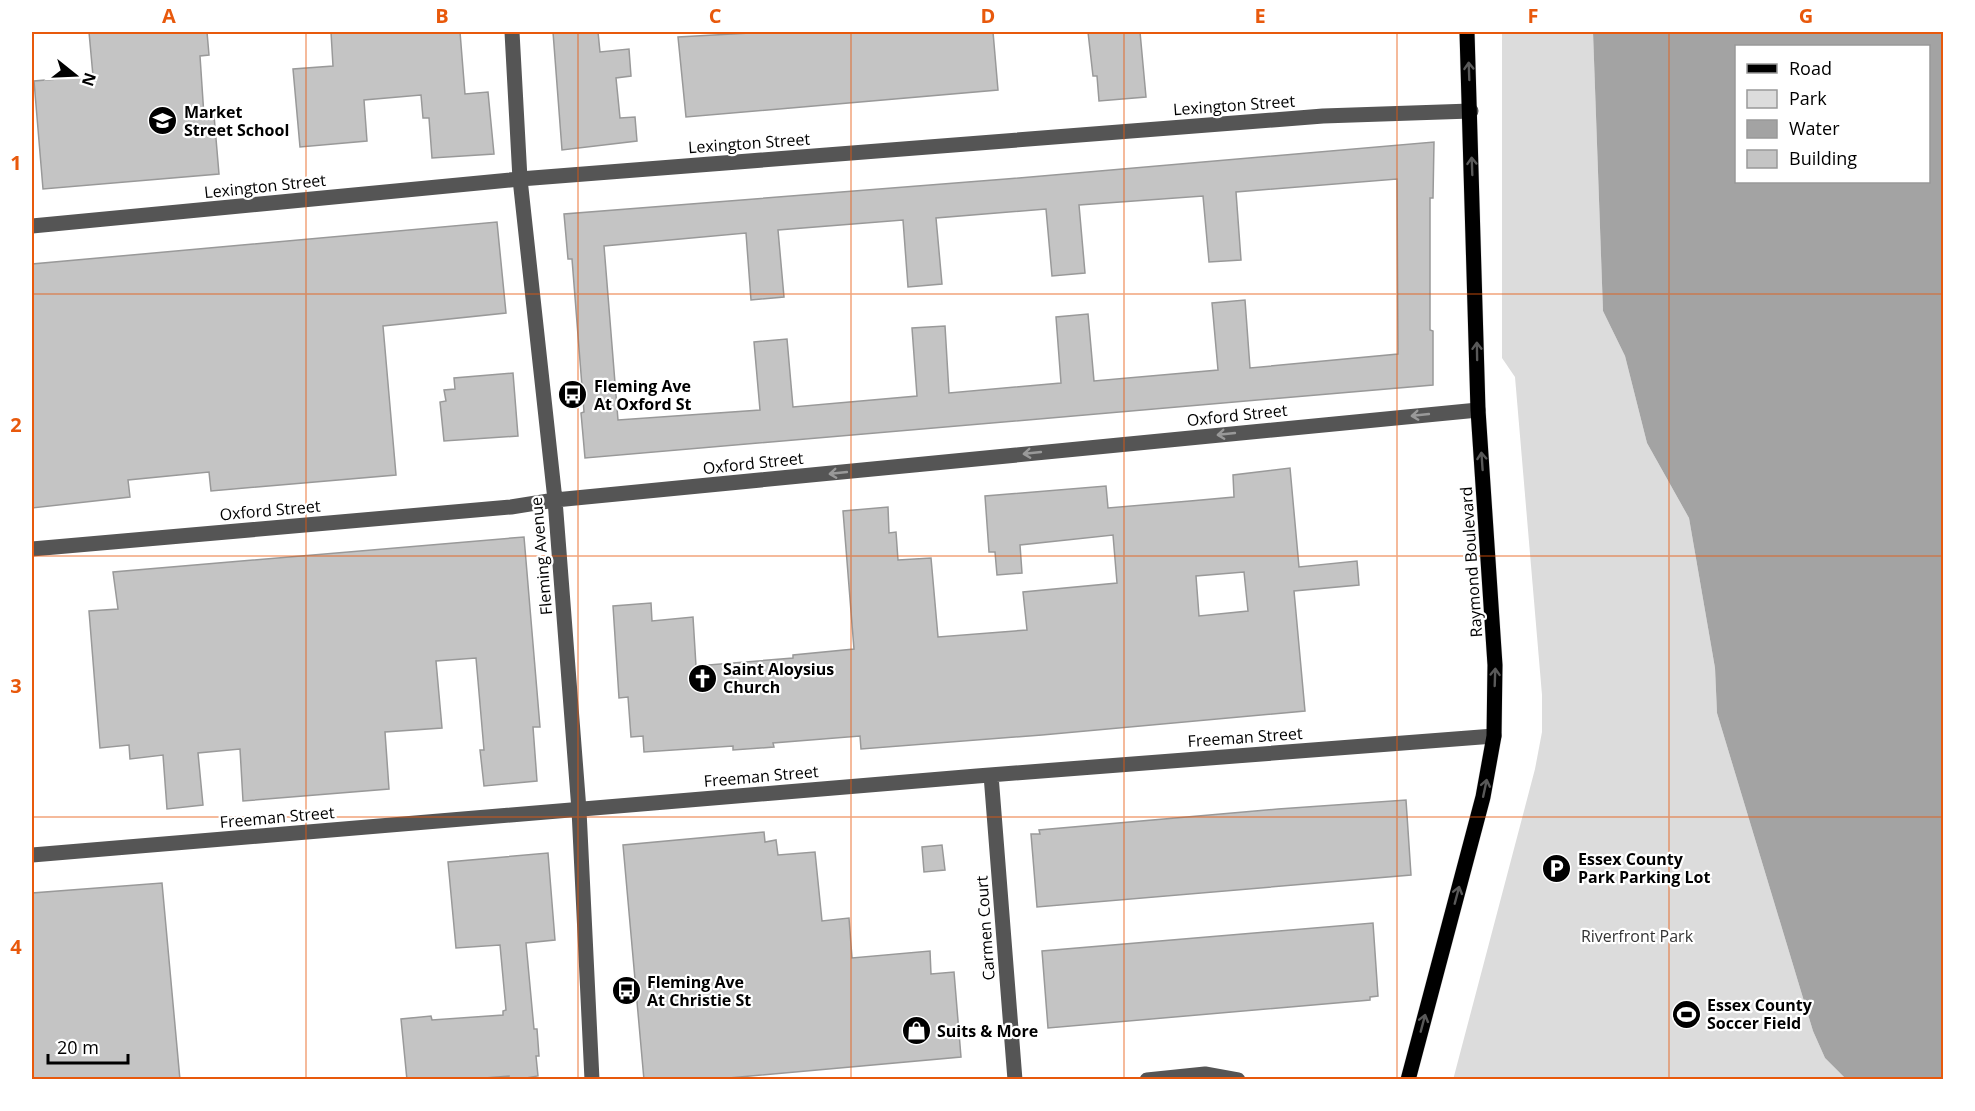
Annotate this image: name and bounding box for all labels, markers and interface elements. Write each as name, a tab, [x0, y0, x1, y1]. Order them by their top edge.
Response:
text: A	[162, 2, 176, 29]
text: B	[435, 2, 449, 29]
text: C	[709, 2, 722, 29]
text: D	[981, 2, 995, 29]
text: E	[1254, 2, 1266, 29]
text: F	[1528, 2, 1538, 29]
text: G	[1799, 2, 1813, 29]
north arrow	[45, 45, 105, 105]
legend	[1735, 45, 1930, 183]
text: Road	[1789, 56, 1832, 80]
one-way arrow	[1463, 62, 1474, 82]
text: N	[77, 70, 102, 89]
text: Park	[1789, 86, 1827, 110]
street label: Lexington Street	[1172, 90, 1296, 120]
place label: Market Street School	[184, 101, 289, 141]
school or university icon: Market Street School	[147, 105, 179, 137]
text: Water	[1789, 116, 1840, 140]
street label: Lexington Street	[687, 128, 811, 158]
text: Building	[1789, 146, 1857, 170]
text: 1	[10, 149, 22, 176]
one-way arrow	[1467, 157, 1478, 177]
street label: Lexington Street	[203, 169, 327, 203]
one-way arrow	[1471, 342, 1483, 362]
place label: Fleming Ave At Oxford St	[594, 375, 692, 415]
bus stop icon: Fleming Ave At Oxford St	[557, 379, 589, 411]
street label: Oxford Street	[1186, 399, 1289, 431]
one-way arrow	[1410, 410, 1430, 421]
text: 2	[10, 411, 22, 438]
one-way arrow	[1216, 429, 1236, 440]
street label: Oxford Street	[702, 447, 805, 479]
one-way arrow	[1022, 448, 1042, 459]
one-way arrow	[1476, 452, 1487, 472]
one-way arrow	[828, 468, 848, 479]
street label: Raymond Boulevard	[1455, 486, 1487, 638]
street label: Oxford Street	[219, 495, 322, 525]
street label: Fleming Avenue	[525, 496, 557, 616]
place label: Saint Aloysius Church	[723, 658, 834, 698]
church icon: Saint Aloysius Church	[686, 662, 718, 694]
one-way arrow	[1489, 668, 1501, 688]
text: 3	[10, 672, 22, 699]
street label: Freeman Street	[1187, 722, 1303, 752]
street label: Freeman Street	[703, 760, 820, 792]
one-way arrow	[1480, 779, 1492, 798]
street label: Freeman Street	[219, 801, 336, 833]
place label: Essex County Park Parking Lot	[1578, 848, 1710, 888]
parking icon: Essex County Park Parking Lot	[1541, 852, 1573, 884]
street label: Carmen Court	[970, 875, 1000, 981]
one-way arrow	[1451, 886, 1463, 905]
park label: Riverfront Park	[1581, 925, 1694, 947]
text: 4	[10, 933, 22, 960]
place label: Fleming Ave At Christie St	[647, 971, 751, 1011]
bus stop icon: Fleming Ave At Christie St	[610, 975, 642, 1007]
place label: Essex County Soccer Field	[1707, 994, 1813, 1034]
sports icon: Essex County Soccer Field	[1670, 998, 1702, 1030]
one-way arrow	[1418, 1014, 1429, 1033]
shop icon: Suits & More	[900, 1015, 932, 1047]
place label: Suits & More	[937, 1020, 1038, 1042]
scale bar	[48, 1027, 128, 1065]
text: 20 m	[57, 1035, 99, 1059]

